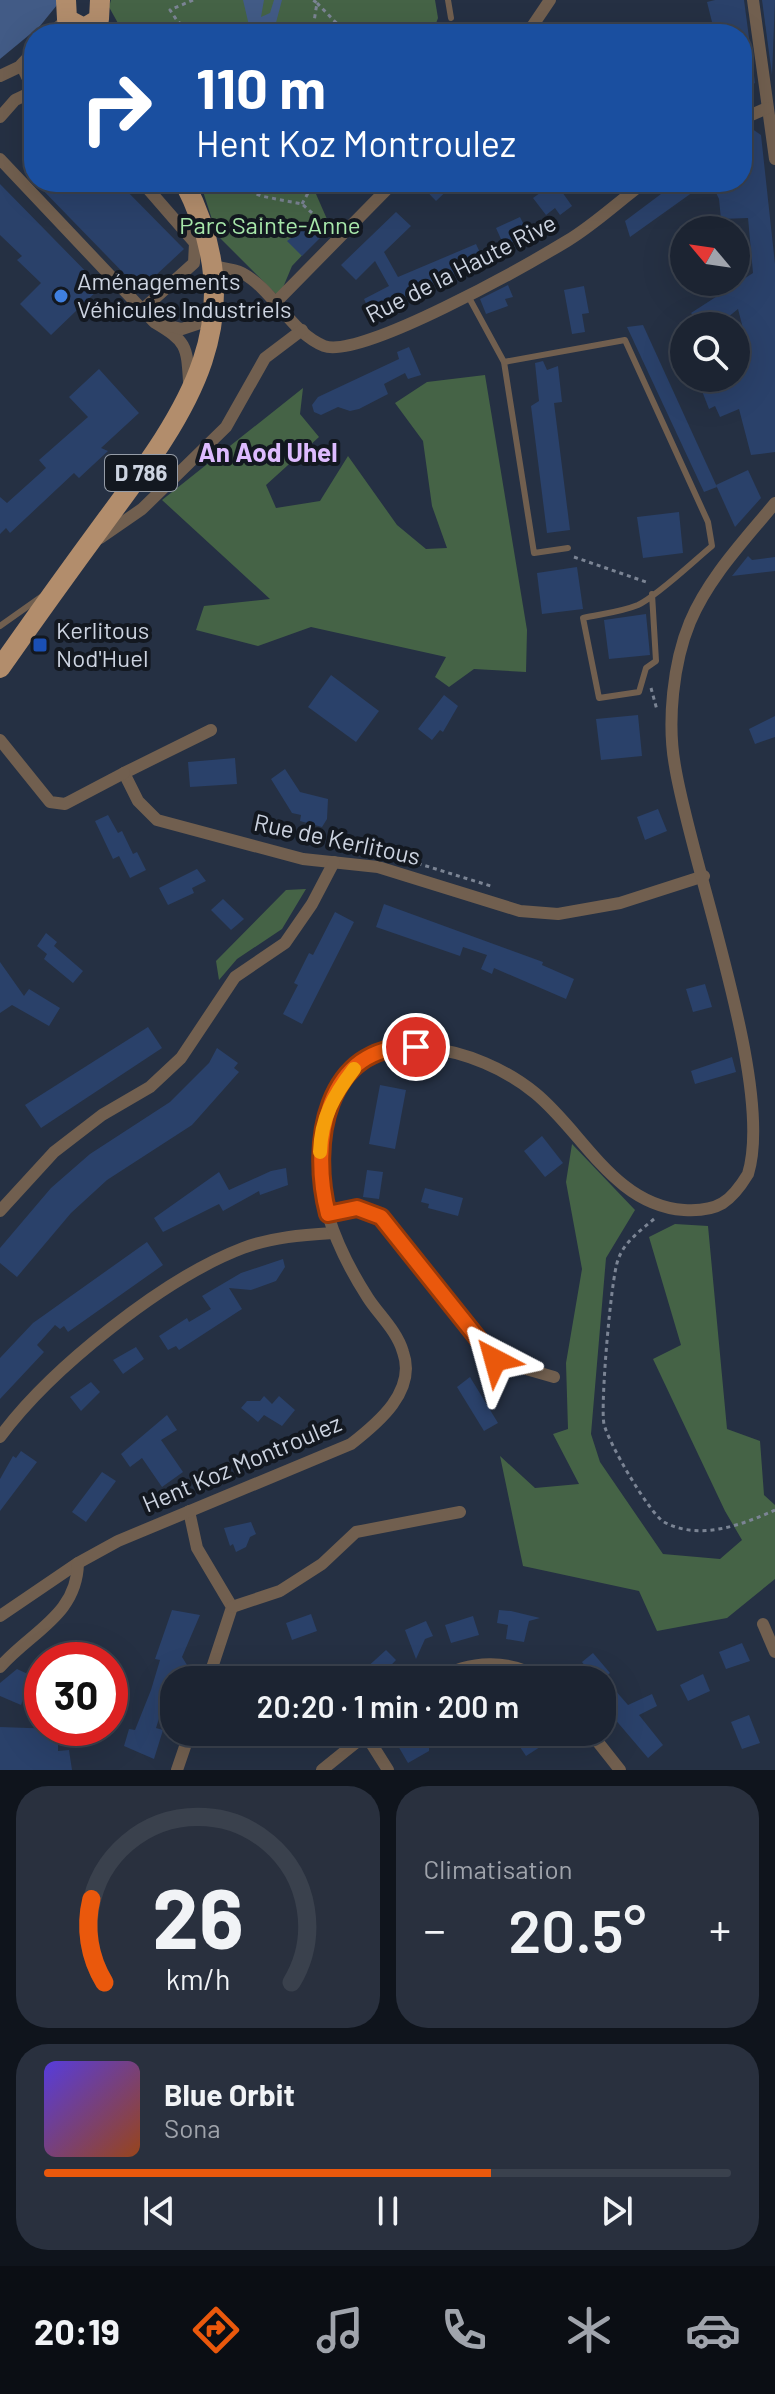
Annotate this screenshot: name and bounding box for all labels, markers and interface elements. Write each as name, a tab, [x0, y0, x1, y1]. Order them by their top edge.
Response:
text: 110 m	[196, 53, 326, 120]
icon: right	[64, 56, 168, 160]
text: Hent Koz Montroulez	[196, 121, 516, 164]
street label: Rue de la Haute Rive	[360, 207, 560, 328]
park label: Parc Sainte-Anne	[179, 210, 361, 239]
north arrow	[670, 216, 750, 296]
map controls	[670, 216, 750, 392]
place label: Aménagements Véhicules Industriels	[77, 266, 292, 323]
marker: Aménagements Véhicules Industriels	[52, 287, 70, 305]
button: search	[670, 312, 750, 392]
district label: An Aod Uhel	[198, 436, 338, 467]
road number: D 786	[105, 455, 177, 491]
place label: Kerlitous Nod'Huel	[56, 615, 149, 672]
marker: Kerlitous Nod'Huel	[31, 636, 49, 654]
street label: Rue de Kerlitous	[252, 807, 423, 870]
pin	[382, 1013, 450, 1081]
icon: arrive	[394, 1025, 438, 1069]
position arrow	[453, 1318, 537, 1402]
street label: Hent Koz Montroulez	[138, 1408, 345, 1518]
speed limit sign: 30	[24, 1642, 128, 1746]
text: 20:20 · 1 min · 200 m	[257, 1688, 519, 1724]
text: Climatisation	[424, 1853, 573, 1884]
text: 26	[152, 1866, 243, 1966]
text: 20.5°	[508, 1893, 646, 1965]
text: −	[424, 1902, 446, 1955]
text: +	[709, 1902, 731, 1955]
text: km/h	[165, 1961, 230, 1996]
text: Blue Orbit	[164, 2076, 295, 2112]
text: Sona	[164, 2112, 221, 2143]
icon: previous	[137, 2189, 181, 2233]
icon: pause	[366, 2189, 410, 2233]
icon: next	[595, 2189, 639, 2233]
icon: directions	[188, 2302, 244, 2358]
icon: music	[312, 2302, 368, 2358]
icon: phone	[436, 2302, 492, 2358]
icon: climate	[561, 2302, 617, 2358]
icon: car	[685, 2302, 741, 2358]
text: 20:19	[34, 2309, 120, 2352]

